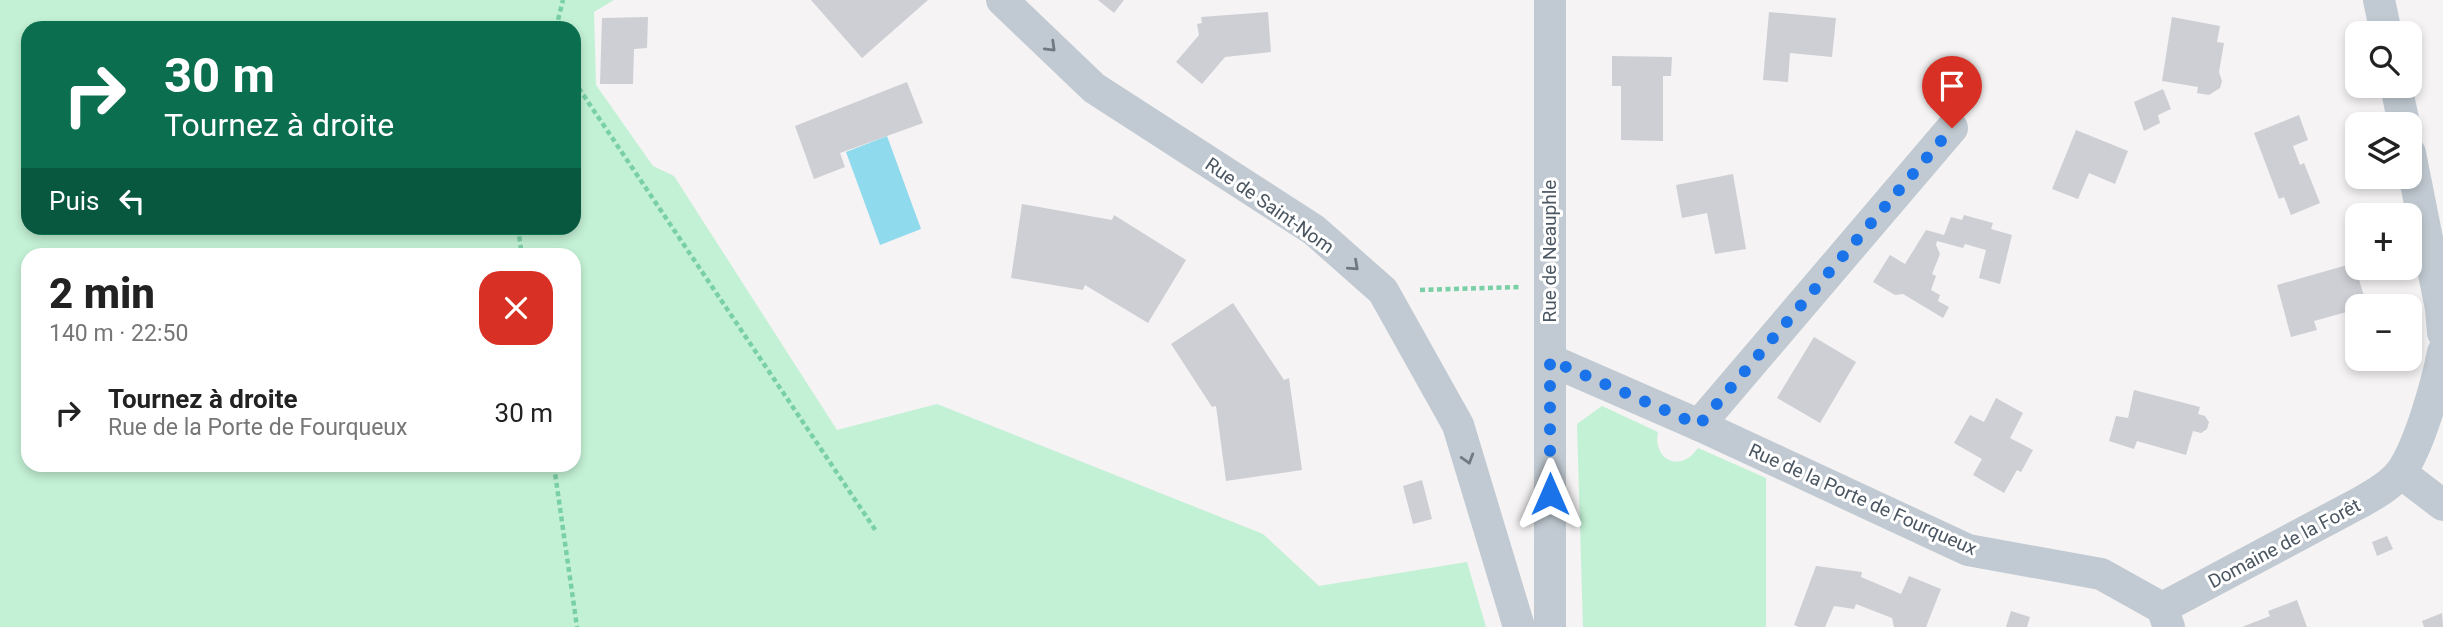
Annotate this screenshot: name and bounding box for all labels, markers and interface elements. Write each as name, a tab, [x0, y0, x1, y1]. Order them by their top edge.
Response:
map controls	[2345, 21, 2422, 371]
button: search	[2345, 21, 2422, 98]
one-way arrow	[1043, 39, 1056, 52]
text: 30 m	[164, 47, 275, 104]
icon: right	[49, 49, 140, 140]
pin	[1922, 56, 1982, 128]
icon: arrive	[1933, 67, 1971, 105]
text: Tournez à droite	[164, 106, 394, 144]
button: layers	[2345, 112, 2422, 189]
street label: Rue de Saint-Nom	[1201, 152, 1338, 258]
street label: Rue de Neauphle	[1538, 180, 1561, 322]
icon: left	[113, 182, 151, 220]
text: Puis	[49, 186, 99, 216]
button: +	[2345, 203, 2422, 280]
one-way arrow	[1346, 258, 1359, 270]
text: 2 min	[49, 269, 155, 318]
button: close	[479, 271, 553, 345]
button: −	[2345, 294, 2422, 371]
text: 140 m · 22:50	[49, 320, 188, 347]
text: Tournez à droite	[108, 384, 298, 414]
icon: right	[49, 394, 87, 432]
text: 30 m	[495, 398, 553, 428]
text: Rue de la Porte de Fourqueux	[108, 414, 407, 441]
street label: Rue de la Porte de Fourqueux	[1745, 439, 1981, 561]
one-way arrow	[1460, 453, 1475, 465]
position arrow	[1513, 457, 1587, 531]
street label: Domaine de la Forêt	[2204, 494, 2364, 593]

